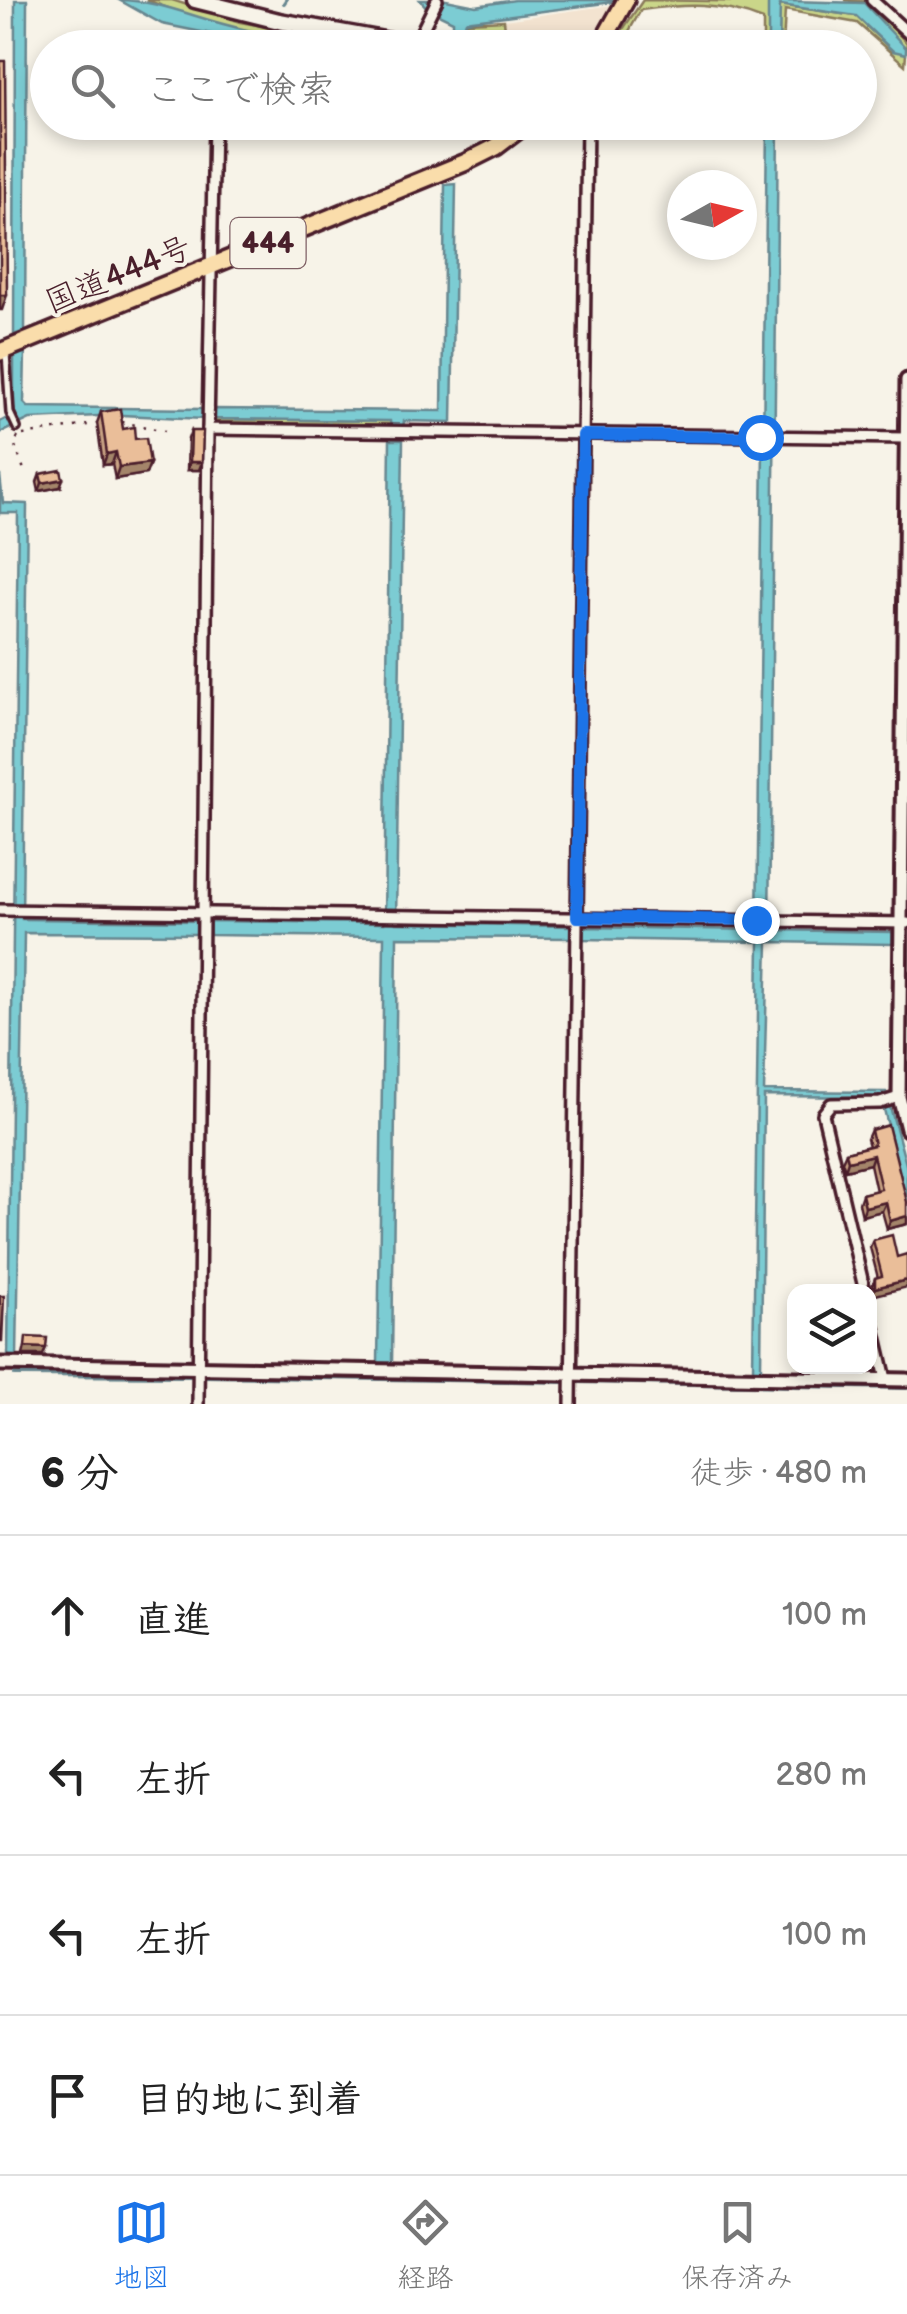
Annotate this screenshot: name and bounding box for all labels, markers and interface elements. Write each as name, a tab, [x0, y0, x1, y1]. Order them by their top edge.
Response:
search box	[30, 30, 877, 140]
icon: search	[65, 58, 120, 113]
text: ここで検索	[145, 68, 335, 113]
north arrow	[667, 170, 757, 260]
road number: 444	[230, 218, 306, 268]
street label: 国道444号	[40, 228, 198, 322]
route start	[738, 415, 784, 461]
route end	[734, 898, 780, 944]
map controls	[787, 1284, 877, 1374]
button: layers	[787, 1284, 877, 1374]
text: 6 分	[40, 1449, 119, 1500]
text: 徒歩 · 480 m	[690, 1454, 867, 1493]
icon: ahead	[40, 1588, 95, 1643]
text: 100 m	[782, 1596, 867, 1635]
text: 直進	[135, 1598, 211, 1643]
icon: left	[40, 1748, 95, 1803]
text: 280 m	[776, 1756, 867, 1795]
text: 左折	[135, 1758, 211, 1803]
icon: left	[40, 1908, 95, 1963]
text: 100 m	[782, 1916, 867, 1955]
text: 左折	[135, 1918, 211, 1963]
icon: arrive	[40, 2068, 95, 2123]
text: 目的地に到着	[135, 2078, 363, 2123]
tab: 地図	[114, 2195, 170, 2295]
tab: 経路	[397, 2195, 453, 2295]
tab: 保存済み	[681, 2195, 793, 2295]

